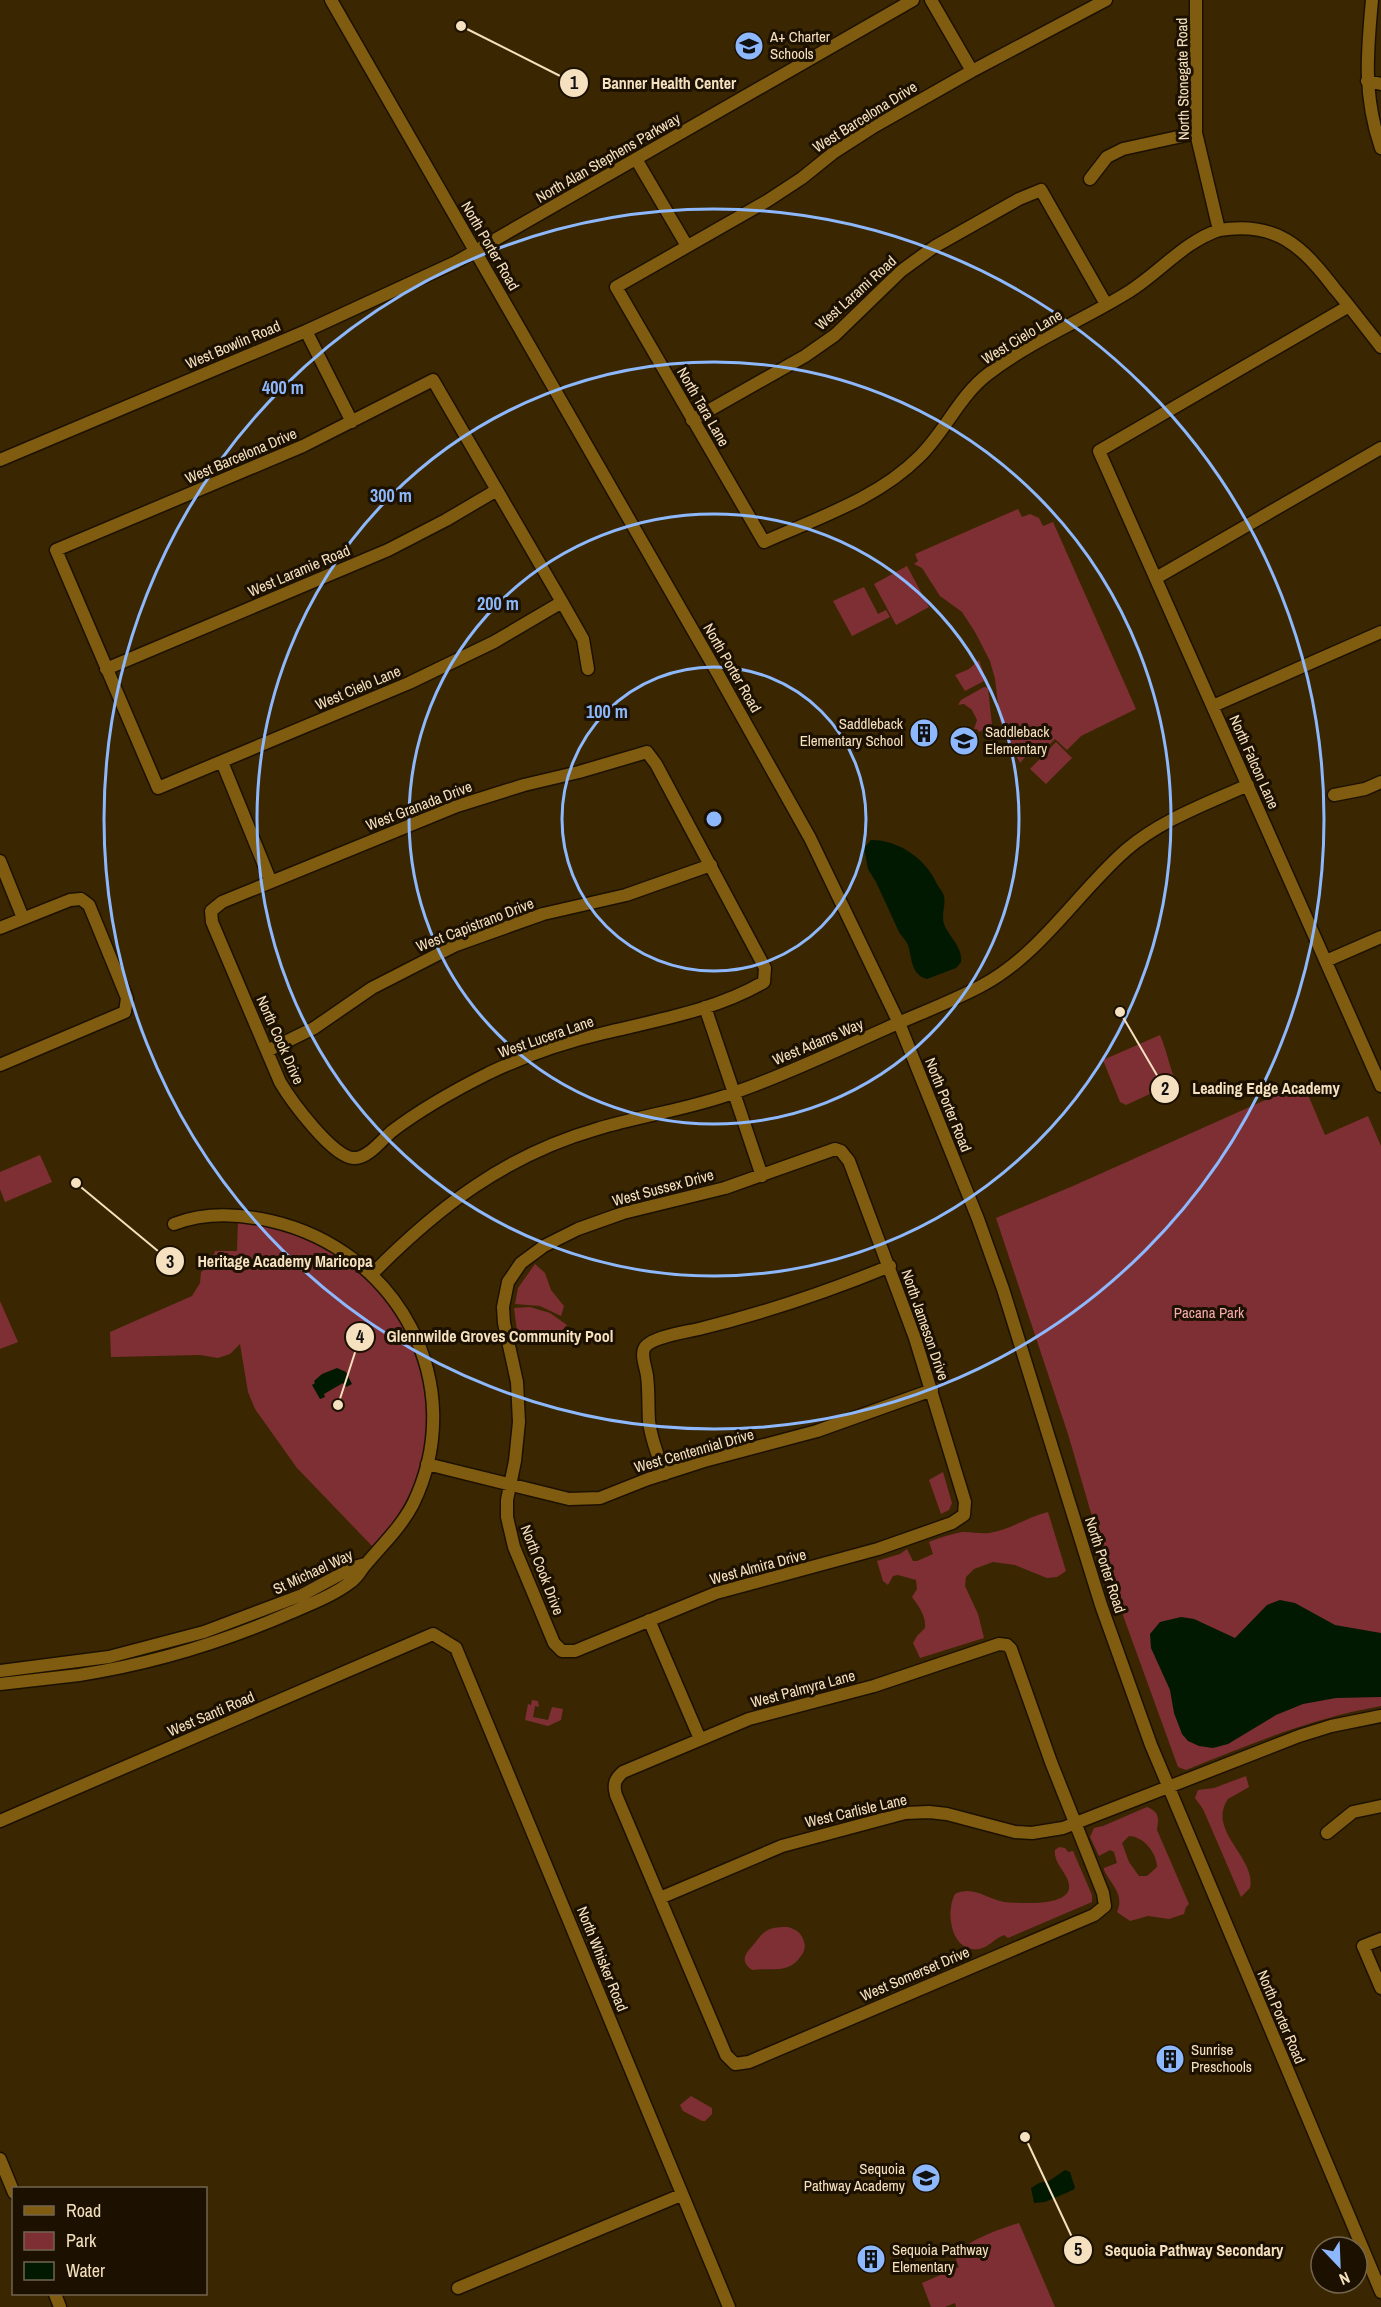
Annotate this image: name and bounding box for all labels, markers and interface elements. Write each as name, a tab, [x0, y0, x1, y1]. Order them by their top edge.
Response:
street label: North Stonegate Road	[1171, 18, 1194, 140]
place label: A+ Charter Schools	[769, 26, 830, 64]
school or university icon: A+ Charter Schools	[733, 30, 765, 62]
callout: Banner Health Center	[559, 66, 748, 100]
text: 1	[570, 70, 579, 95]
text: Banner Health Center	[602, 72, 737, 94]
street label: West Barcelona Drive	[809, 76, 921, 157]
street label: North Alan Stephens Parkway	[532, 107, 684, 208]
street label: North Porter Road	[456, 197, 524, 294]
street label: West Larami Road	[811, 251, 901, 335]
street label: West Cielo Lane	[977, 304, 1066, 369]
street label: West Bowlin Road	[182, 315, 283, 374]
street label: North Tara Lane	[672, 363, 735, 450]
text: 400 m	[262, 375, 304, 400]
street label: West Barcelona Drive	[182, 422, 300, 489]
text: 300 m	[370, 483, 412, 508]
street label: West Laramie Road	[244, 540, 353, 602]
text: 200 m	[477, 591, 519, 616]
street label: North Porter Road	[698, 619, 766, 716]
street label: West Cielo Lane	[312, 660, 404, 715]
text: 100 m	[586, 699, 628, 724]
street label: North Falcon Lane	[1224, 712, 1285, 812]
place label: Saddleback Elementary School	[800, 713, 904, 751]
building icon: Saddleback Elementary School	[908, 717, 940, 749]
place label: Saddleback Elementary	[985, 721, 1050, 759]
school or university icon: Saddleback Elementary	[948, 725, 980, 757]
street label: West Granada Drive	[363, 776, 475, 835]
centre of rings	[704, 809, 724, 829]
street label: West Capistrano Drive	[413, 892, 537, 957]
street label: North Cook Drive	[252, 992, 309, 1088]
street label: West Lucera Lane	[495, 1010, 596, 1063]
street label: West Adams Way	[769, 1013, 867, 1070]
street label: North Porter Road	[920, 1055, 977, 1155]
callout: Leading Edge Academy	[1150, 1072, 1352, 1106]
text: 2	[1161, 1076, 1169, 1101]
text: Leading Edge Academy	[1192, 1077, 1340, 1099]
street label: West Sussex Drive	[610, 1164, 716, 1211]
callout: Heritage Academy Maricopa	[155, 1244, 385, 1278]
text: 3	[166, 1249, 174, 1274]
text: Heritage Academy Maricopa	[197, 1250, 373, 1272]
street label: North Jameson Drive	[897, 1266, 954, 1383]
park label: Pacana Park	[1174, 1302, 1245, 1323]
callout: Glennwilde Groves Community Pool	[345, 1320, 626, 1354]
text: 4	[356, 1324, 365, 1349]
text: Glennwilde Groves Community Pool	[387, 1325, 613, 1347]
street label: West Centennial Drive	[632, 1423, 756, 1478]
street label: North Porter Road	[1080, 1514, 1131, 1616]
street label: North Cook Drive	[516, 1522, 569, 1618]
street label: St Michael Way	[270, 1544, 357, 1599]
street label: West Almira Drive	[707, 1544, 809, 1589]
street label: West Palmyra Lane	[748, 1664, 857, 1713]
street label: West Santi Road	[164, 1686, 258, 1741]
street label: West Carlisle Lane	[803, 1789, 909, 1832]
street label: North Whisker Road	[572, 1903, 633, 2014]
street label: West Somerset Drive	[857, 1941, 973, 2006]
street label: North Porter Road	[1252, 1967, 1311, 2067]
place label: Sunrise Preschools	[1191, 2039, 1252, 2077]
building icon: Sunrise Preschools	[1154, 2043, 1186, 2075]
place label: Sequoia Pathway Academy	[804, 2158, 906, 2196]
school or university icon: Sequoia Pathway Academy	[910, 2162, 942, 2194]
legend	[12, 2187, 207, 2295]
text: Road	[66, 2198, 101, 2223]
text: Park	[66, 2228, 97, 2253]
callout: Sequoia Pathway Secondary	[1063, 2233, 1295, 2267]
north arrow	[1309, 2235, 1369, 2295]
text: 5	[1074, 2237, 1082, 2262]
place label: Sequoia Pathway Elementary	[892, 2239, 989, 2277]
text: Sequoia Pathway Secondary	[1105, 2239, 1284, 2261]
building icon: Sequoia Pathway Elementary	[855, 2243, 887, 2275]
text: Water	[66, 2258, 105, 2283]
text: N	[1336, 2267, 1354, 2291]

